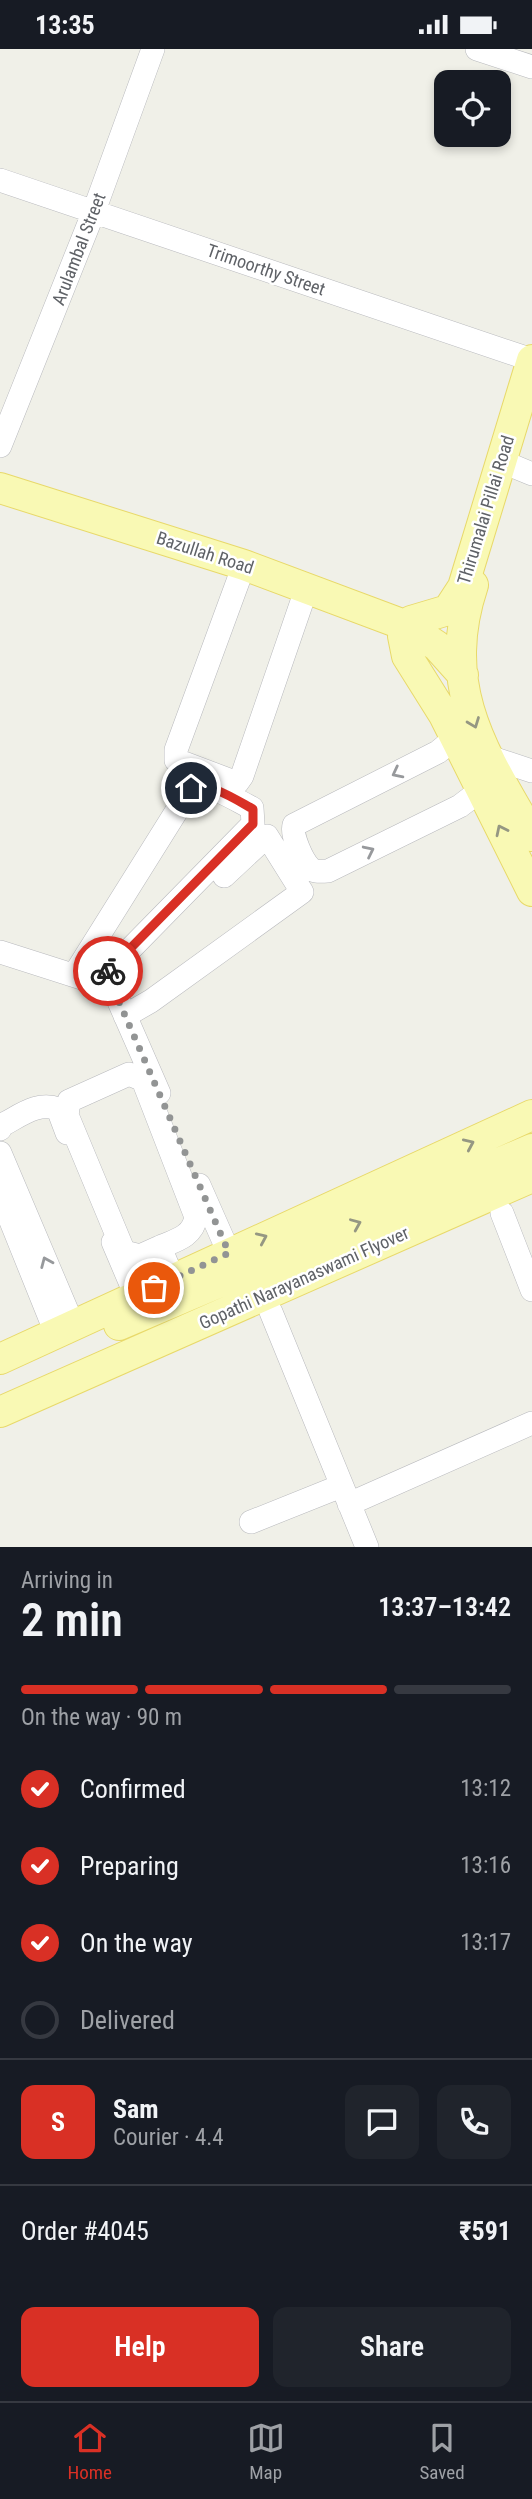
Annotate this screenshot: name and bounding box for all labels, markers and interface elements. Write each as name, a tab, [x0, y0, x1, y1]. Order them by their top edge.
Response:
text: 13:35	[35, 10, 95, 40]
map controls	[434, 70, 511, 147]
button: locate	[434, 70, 511, 147]
street label: Arulambal Street	[47, 190, 110, 308]
street label: Trimoorthy Street	[204, 239, 328, 300]
street label: Thirumalai Pillai Road	[453, 433, 518, 587]
street label: Bazullah Road	[154, 527, 256, 578]
one-way arrow	[465, 717, 479, 729]
pin	[161, 758, 221, 818]
one-way arrow	[392, 764, 404, 778]
icon: home	[172, 769, 210, 807]
one-way arrow	[495, 825, 509, 837]
one-way arrow	[362, 845, 374, 859]
courier	[73, 936, 143, 1006]
icon: bike	[89, 952, 127, 990]
one-way arrow	[462, 1138, 475, 1152]
one-way arrow	[349, 1219, 361, 1233]
street label: Gopathi Narayanaswami Flyover	[196, 1222, 412, 1333]
one-way arrow	[255, 1232, 267, 1246]
one-way arrow	[41, 1257, 55, 1269]
pin	[124, 1258, 184, 1318]
icon: bag	[135, 1269, 173, 1307]
text: Arriving in	[21, 1567, 113, 1594]
text: 13:37–13:42	[378, 1592, 511, 1622]
text: 2 min	[21, 1593, 123, 1647]
text: On the way · 90 m	[21, 1704, 182, 1731]
icon: check	[21, 1770, 59, 1808]
text: Confirmed	[80, 1774, 186, 1804]
text: 13:12	[460, 1775, 511, 1802]
icon: check	[21, 1847, 59, 1885]
text: Preparing	[80, 1851, 179, 1881]
text: 13:16	[460, 1852, 511, 1879]
icon: check	[21, 1924, 59, 1962]
text: On the way	[80, 1928, 193, 1958]
text: 13:17	[460, 1929, 511, 1956]
text: Delivered	[80, 2005, 175, 2035]
button: chat	[345, 2085, 419, 2159]
button: phone	[437, 2085, 511, 2159]
text: Sam	[113, 2094, 159, 2124]
text: S	[51, 2107, 65, 2137]
text: Courier · 4.4	[113, 2124, 224, 2151]
text: Order #4045	[21, 2216, 149, 2246]
text: ₹591	[459, 2216, 511, 2246]
button: Help	[21, 2307, 259, 2387]
button: Share	[273, 2307, 511, 2387]
tab: Home	[67, 2419, 112, 2484]
tab: Map	[247, 2419, 285, 2484]
tab: Saved	[419, 2419, 465, 2484]

